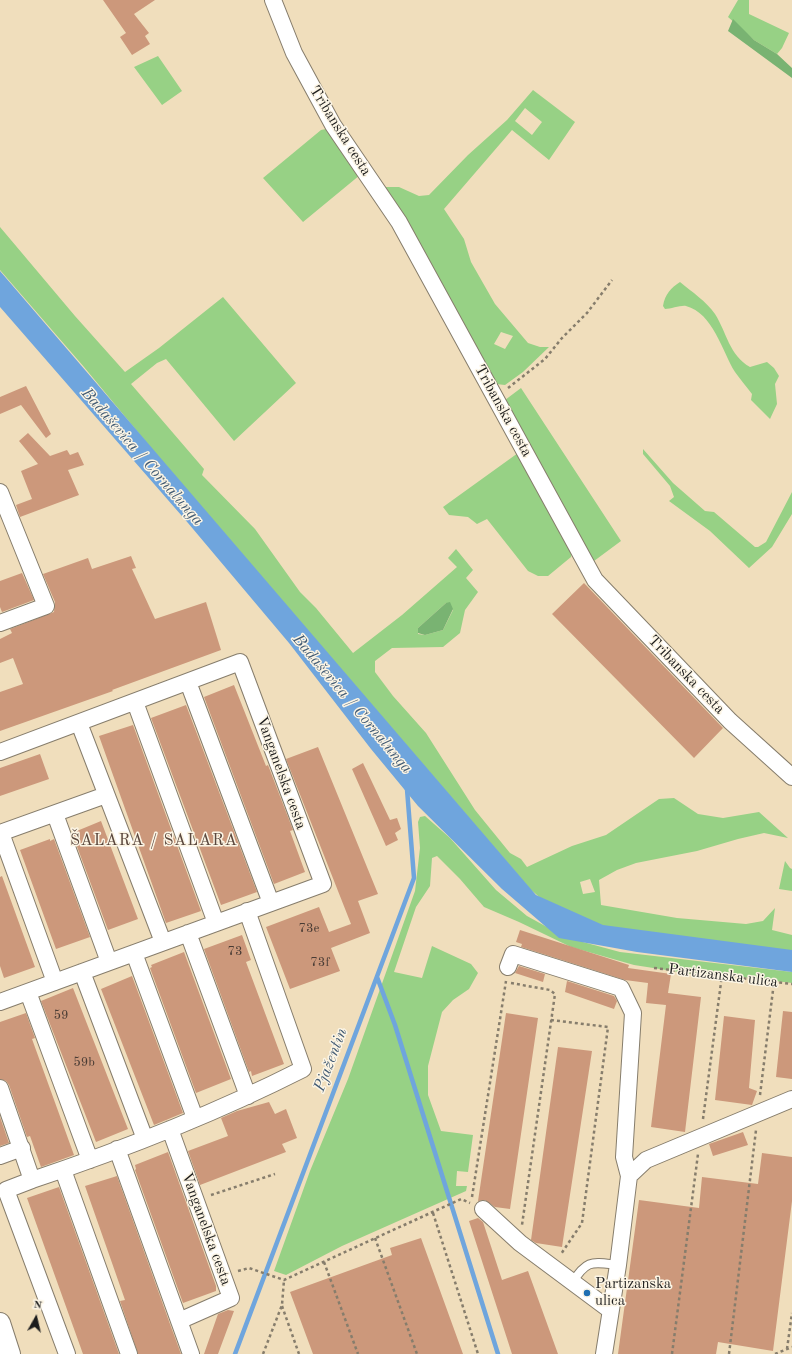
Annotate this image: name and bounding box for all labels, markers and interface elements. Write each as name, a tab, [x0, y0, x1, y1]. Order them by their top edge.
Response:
street label: Tribanska cesta	[305, 83, 375, 179]
street label: Tribanska cesta	[470, 362, 536, 460]
water label: Badaševica / Cornalunga	[77, 384, 207, 530]
water label: Badaševica / Cornalunga	[288, 630, 416, 778]
street label: Tribanska cesta	[644, 632, 728, 718]
street label: Vanganelska cesta	[252, 714, 310, 832]
district label: ŠALARA / SALARA	[70, 831, 238, 851]
house number: 73e	[298, 921, 320, 937]
house number: 73	[227, 944, 243, 960]
house number: 73f	[310, 955, 330, 971]
street label: Partizanska ulica	[667, 960, 779, 992]
house number: 59	[53, 1008, 69, 1024]
water label: Pjažentin	[310, 1025, 352, 1095]
house number: 59b	[73, 1055, 95, 1071]
street label: Vanganelska cesta	[177, 1170, 235, 1288]
place label: Partizanska ulica	[595, 1275, 671, 1310]
marker: Partizanska ulica	[582, 1288, 592, 1298]
north arrow	[16, 1298, 56, 1338]
text: N	[33, 1300, 43, 1312]

